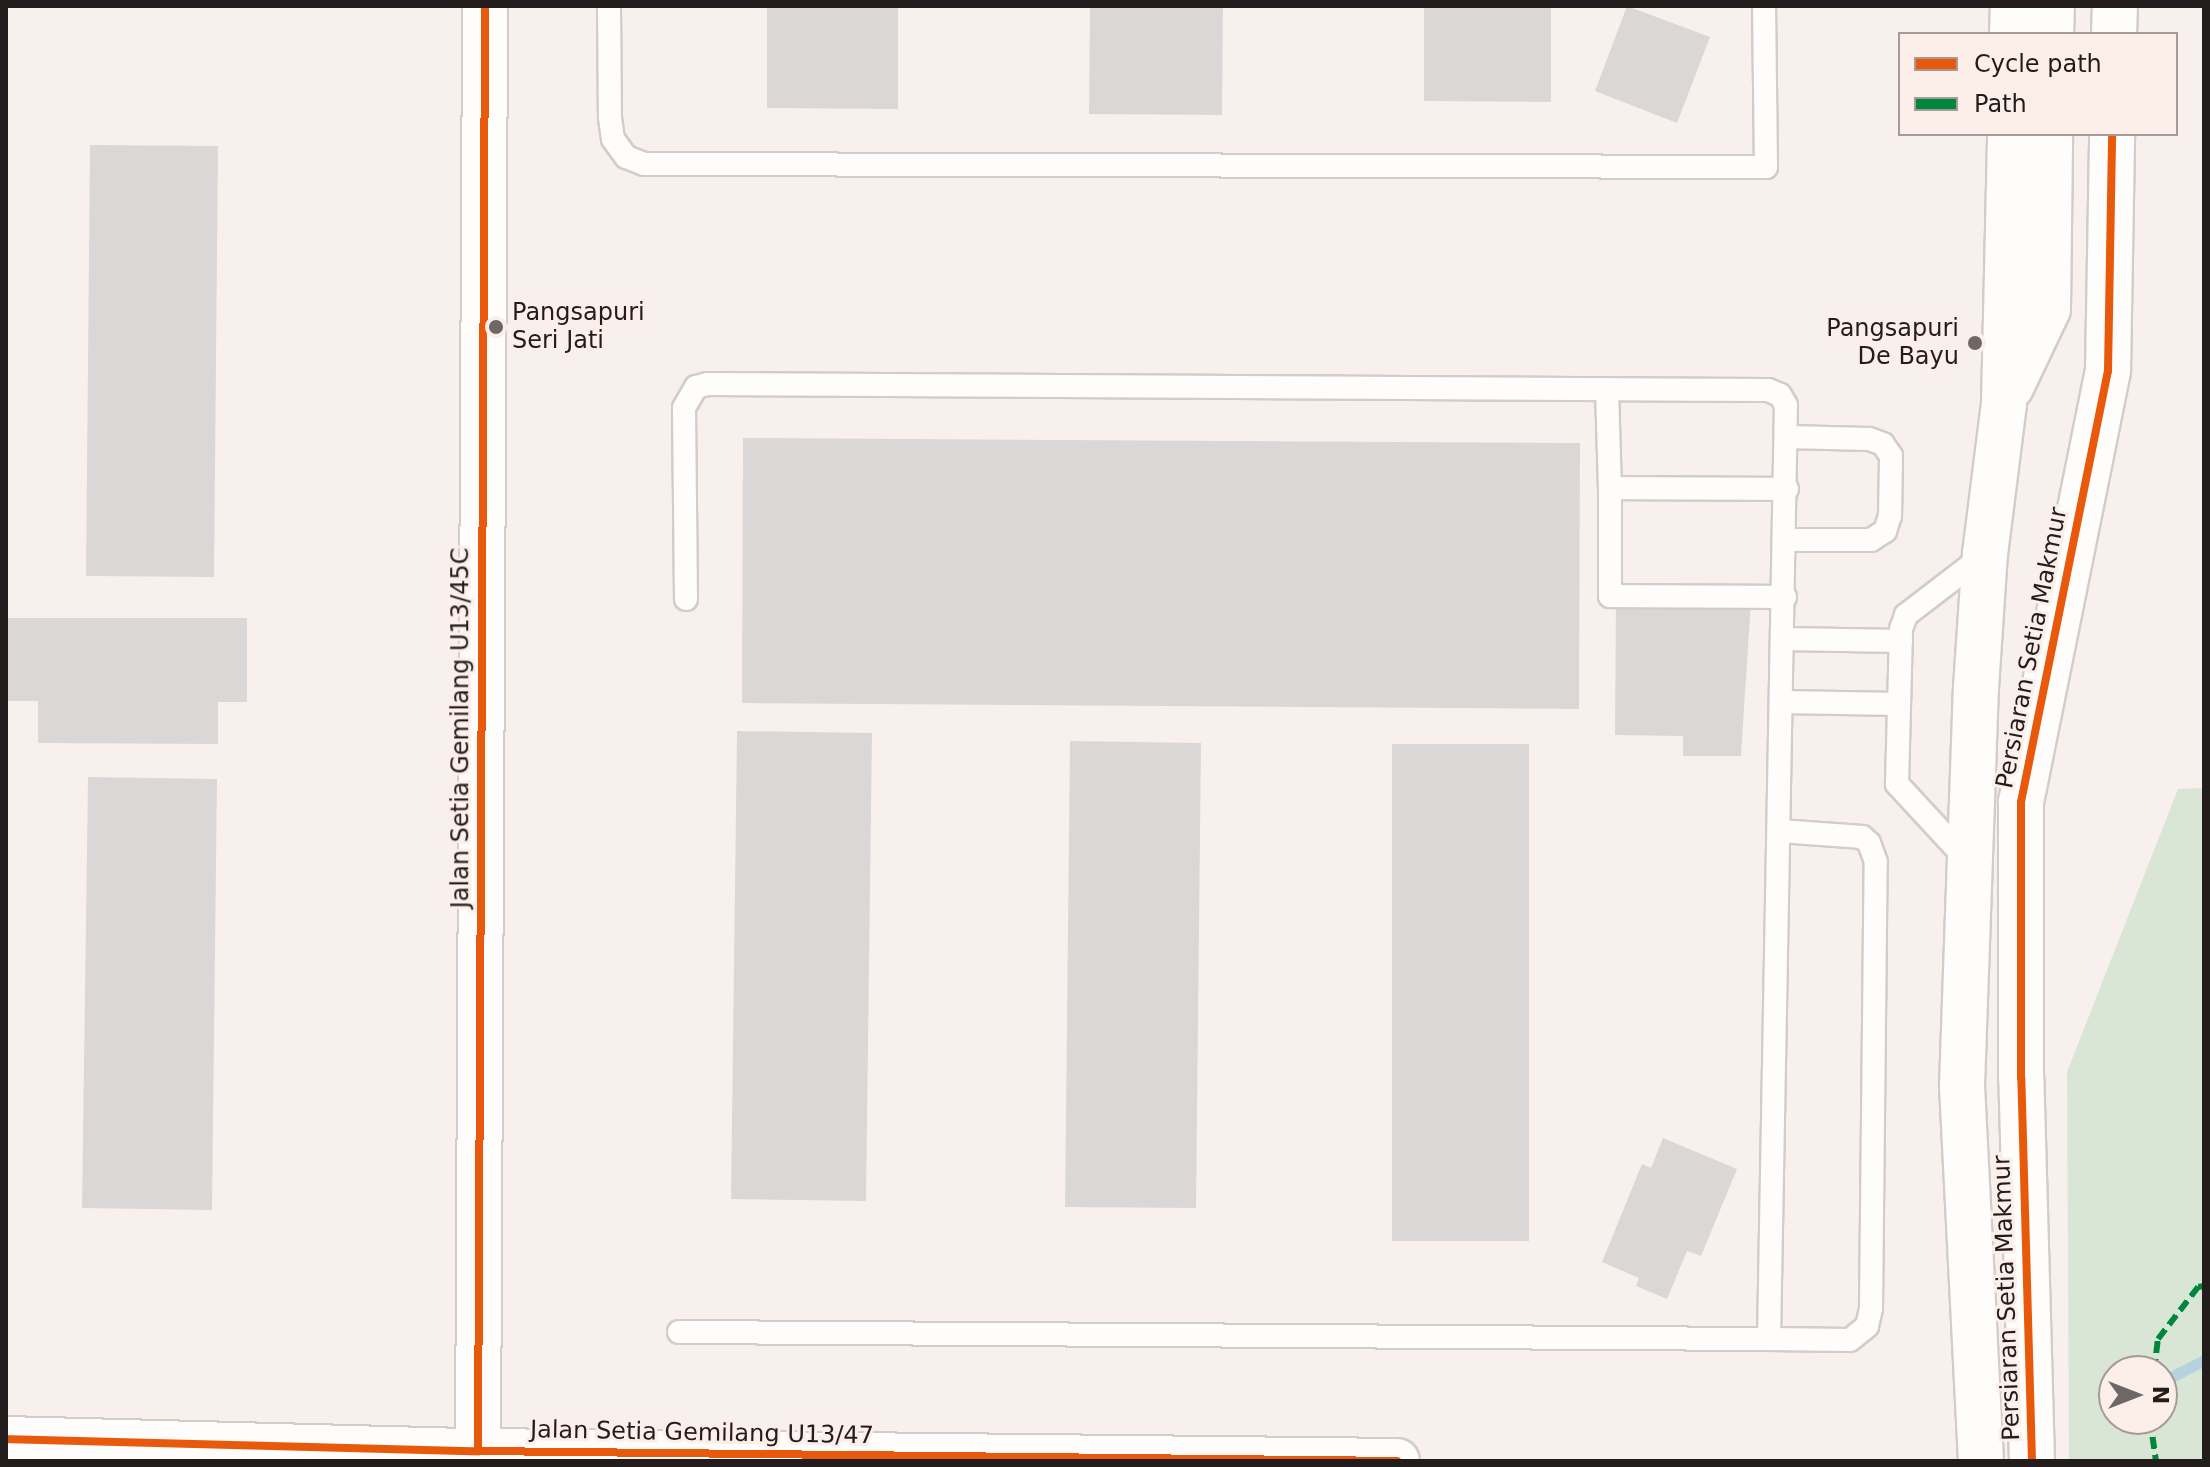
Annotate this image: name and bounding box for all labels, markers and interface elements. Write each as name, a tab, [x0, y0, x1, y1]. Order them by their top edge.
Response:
legend	[1898, 32, 2178, 136]
text: Cycle path	[1974, 50, 2102, 78]
text: Path	[1974, 90, 2027, 118]
place label: Pangsapuri Seri Jati	[512, 299, 645, 355]
place label: Pangsapuri De Bayu	[1826, 315, 1959, 371]
marker: Pangsapuri Seri Jati	[487, 318, 505, 336]
marker: Pangsapuri De Bayu	[1966, 334, 1984, 352]
street label: Persiaran Setia Makmur	[1991, 505, 2073, 791]
street label: Jalan Setia Gemilang U13/45C	[447, 548, 475, 908]
street label: Persiaran Setia Makmur	[1988, 1155, 2026, 1441]
north arrow	[2098, 1355, 2178, 1435]
text: N	[2148, 1386, 2173, 1404]
street label: Jalan Setia Gemilang U13/47	[530, 1416, 874, 1450]

